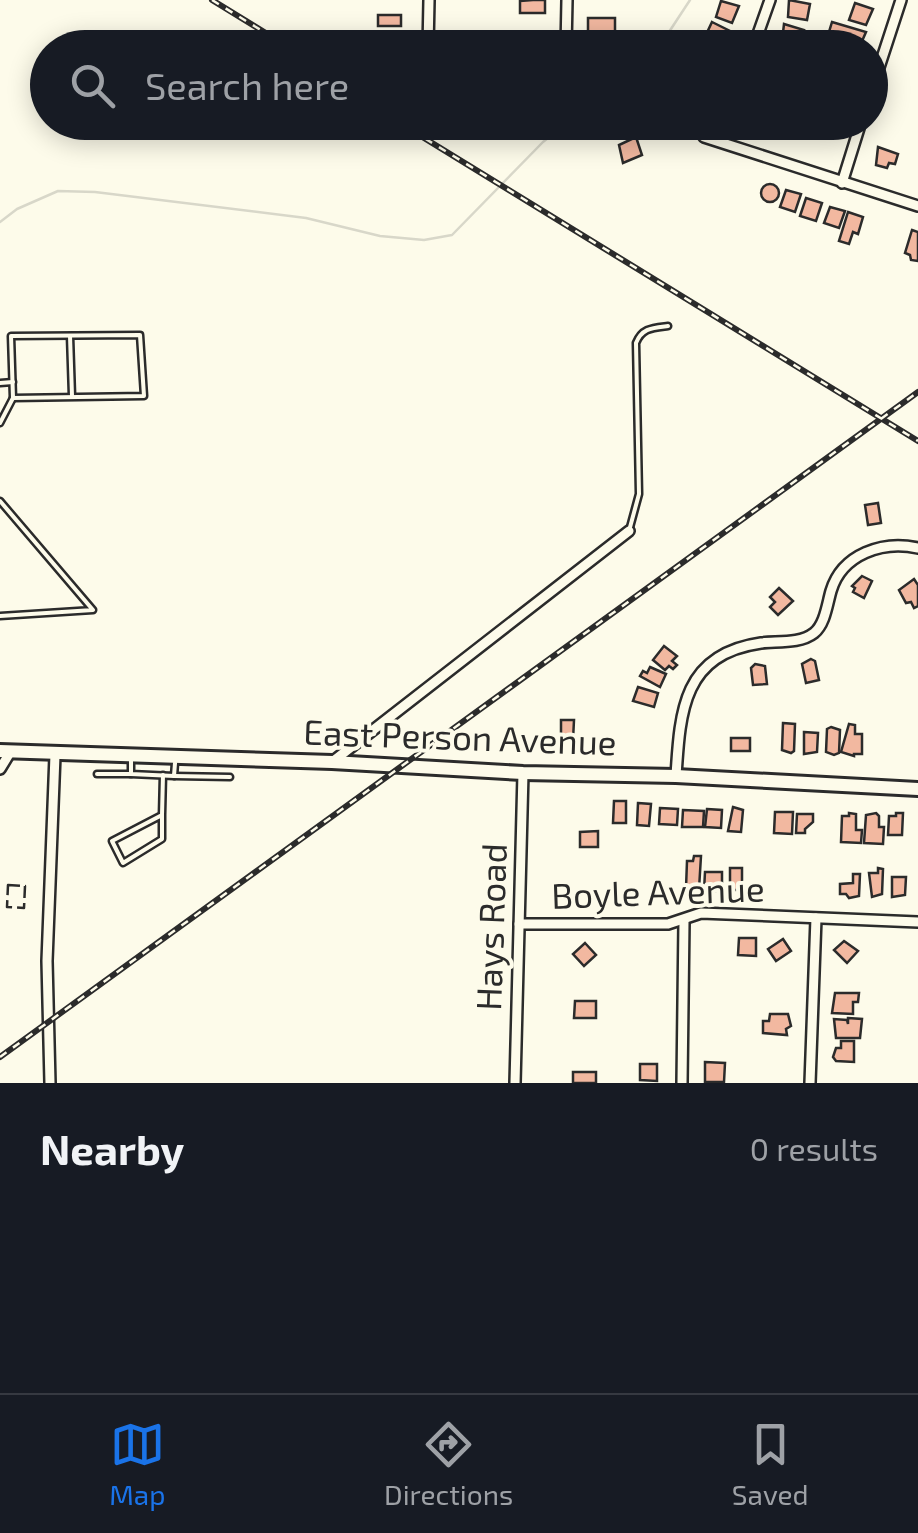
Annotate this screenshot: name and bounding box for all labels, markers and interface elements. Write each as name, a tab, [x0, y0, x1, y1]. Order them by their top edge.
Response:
search box	[30, 30, 888, 140]
icon: search	[65, 58, 120, 113]
text: Search here	[145, 62, 349, 108]
street label: East Person Avenue	[303, 710, 617, 762]
street label: Hays Road	[466, 843, 514, 1011]
street label: Boyle Avenue	[551, 866, 765, 916]
text: Nearby	[40, 1123, 184, 1173]
text: 0 results	[750, 1129, 878, 1167]
tab: Map	[109, 1417, 165, 1511]
tab: Directions	[384, 1417, 513, 1511]
tab: Saved	[732, 1417, 809, 1511]

